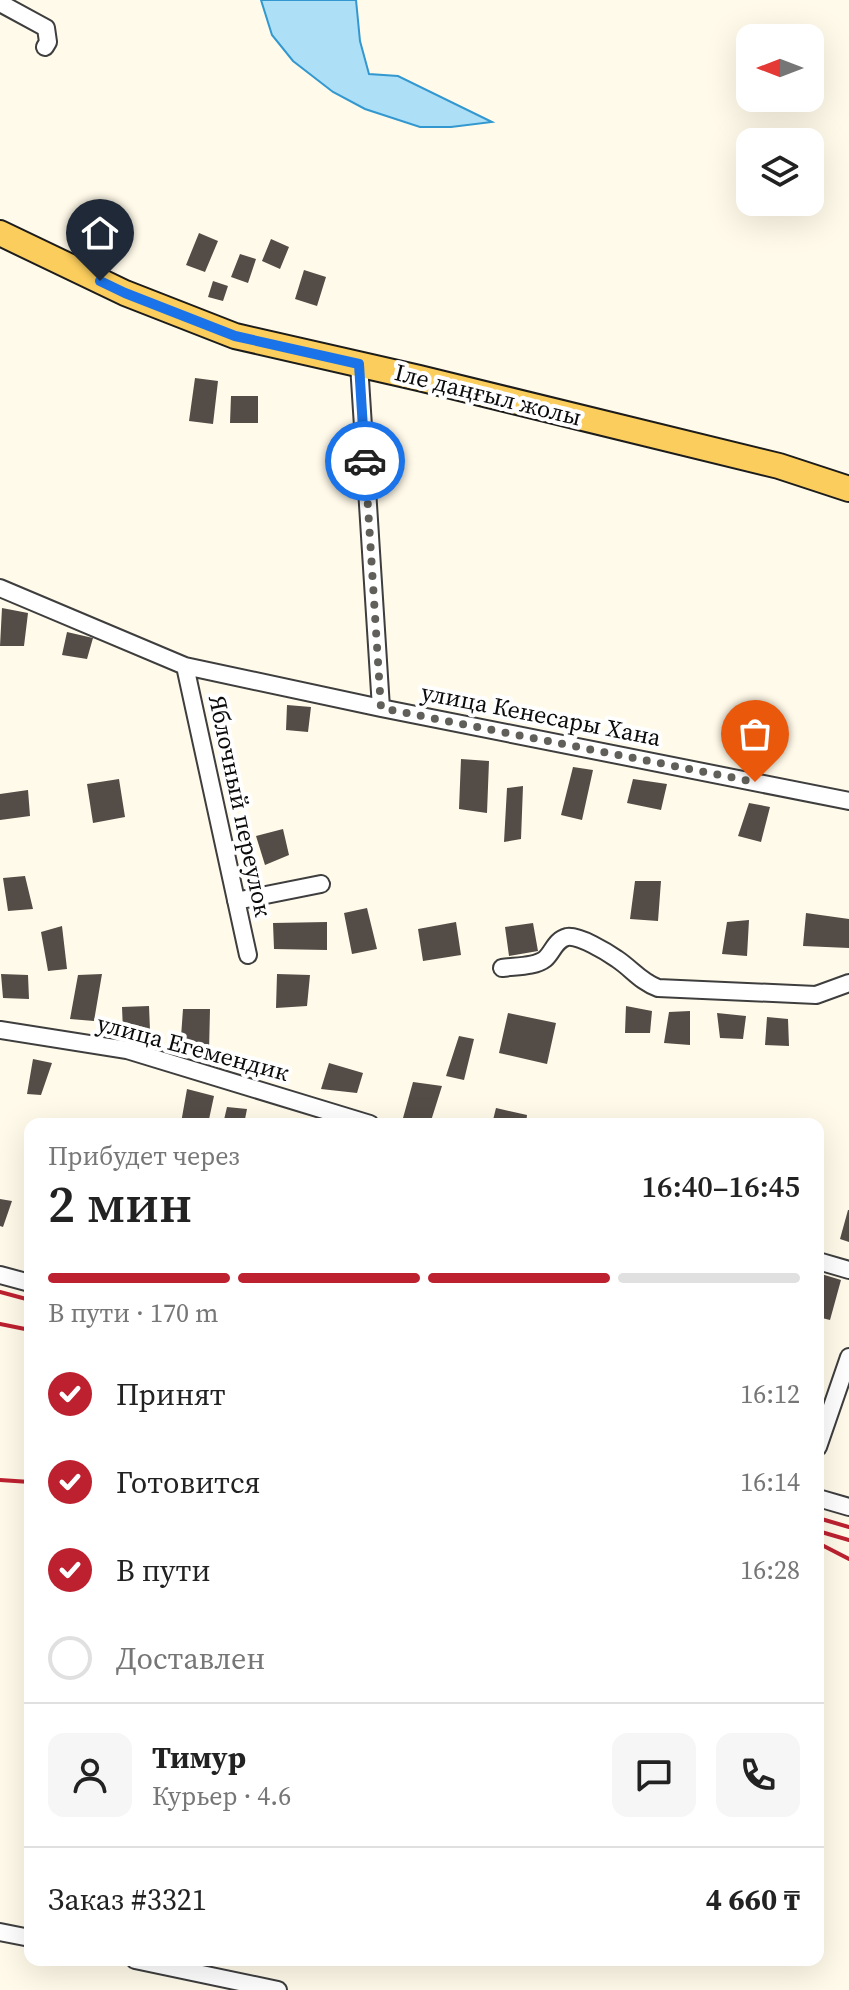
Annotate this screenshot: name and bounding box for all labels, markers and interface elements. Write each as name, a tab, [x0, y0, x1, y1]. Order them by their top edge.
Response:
north arrow	[736, 24, 824, 112]
map controls	[736, 24, 824, 216]
button: layers	[736, 128, 824, 216]
pin	[66, 199, 134, 281]
icon: home	[78, 211, 122, 255]
street label: Іле даңғыл жолы	[391, 355, 585, 434]
courier	[325, 421, 405, 501]
icon: car	[343, 439, 387, 483]
street label: улица Кенесары Хана	[418, 675, 665, 754]
street label: Яблочный переулок	[201, 692, 280, 920]
pin	[721, 700, 789, 782]
icon: bag	[733, 712, 777, 756]
street label: улица Егемендик	[93, 1006, 293, 1089]
text: Прибудет через	[48, 1138, 240, 1174]
text: 16:40–16:45	[641, 1166, 800, 1207]
text: 2 мин	[48, 1168, 192, 1239]
text: В пути · 170 m	[48, 1295, 218, 1331]
icon: check	[48, 1372, 92, 1416]
text: Принят	[116, 1374, 226, 1415]
text: 16:12	[740, 1376, 800, 1412]
icon: check	[48, 1460, 92, 1504]
text: Готовится	[116, 1462, 260, 1503]
text: 16:14	[740, 1464, 800, 1500]
icon: check	[48, 1548, 92, 1592]
text: В пути	[116, 1550, 211, 1591]
text: 16:28	[740, 1552, 800, 1588]
text: Доставлен	[116, 1638, 265, 1679]
button: person	[48, 1733, 132, 1817]
button: chat	[612, 1733, 696, 1817]
button: phone	[716, 1733, 800, 1817]
text: Тимур	[152, 1737, 246, 1778]
text: Курьер · 4.6	[152, 1778, 291, 1814]
text: Заказ #3321	[48, 1879, 207, 1920]
text: 4 660 ₸	[706, 1879, 800, 1920]

